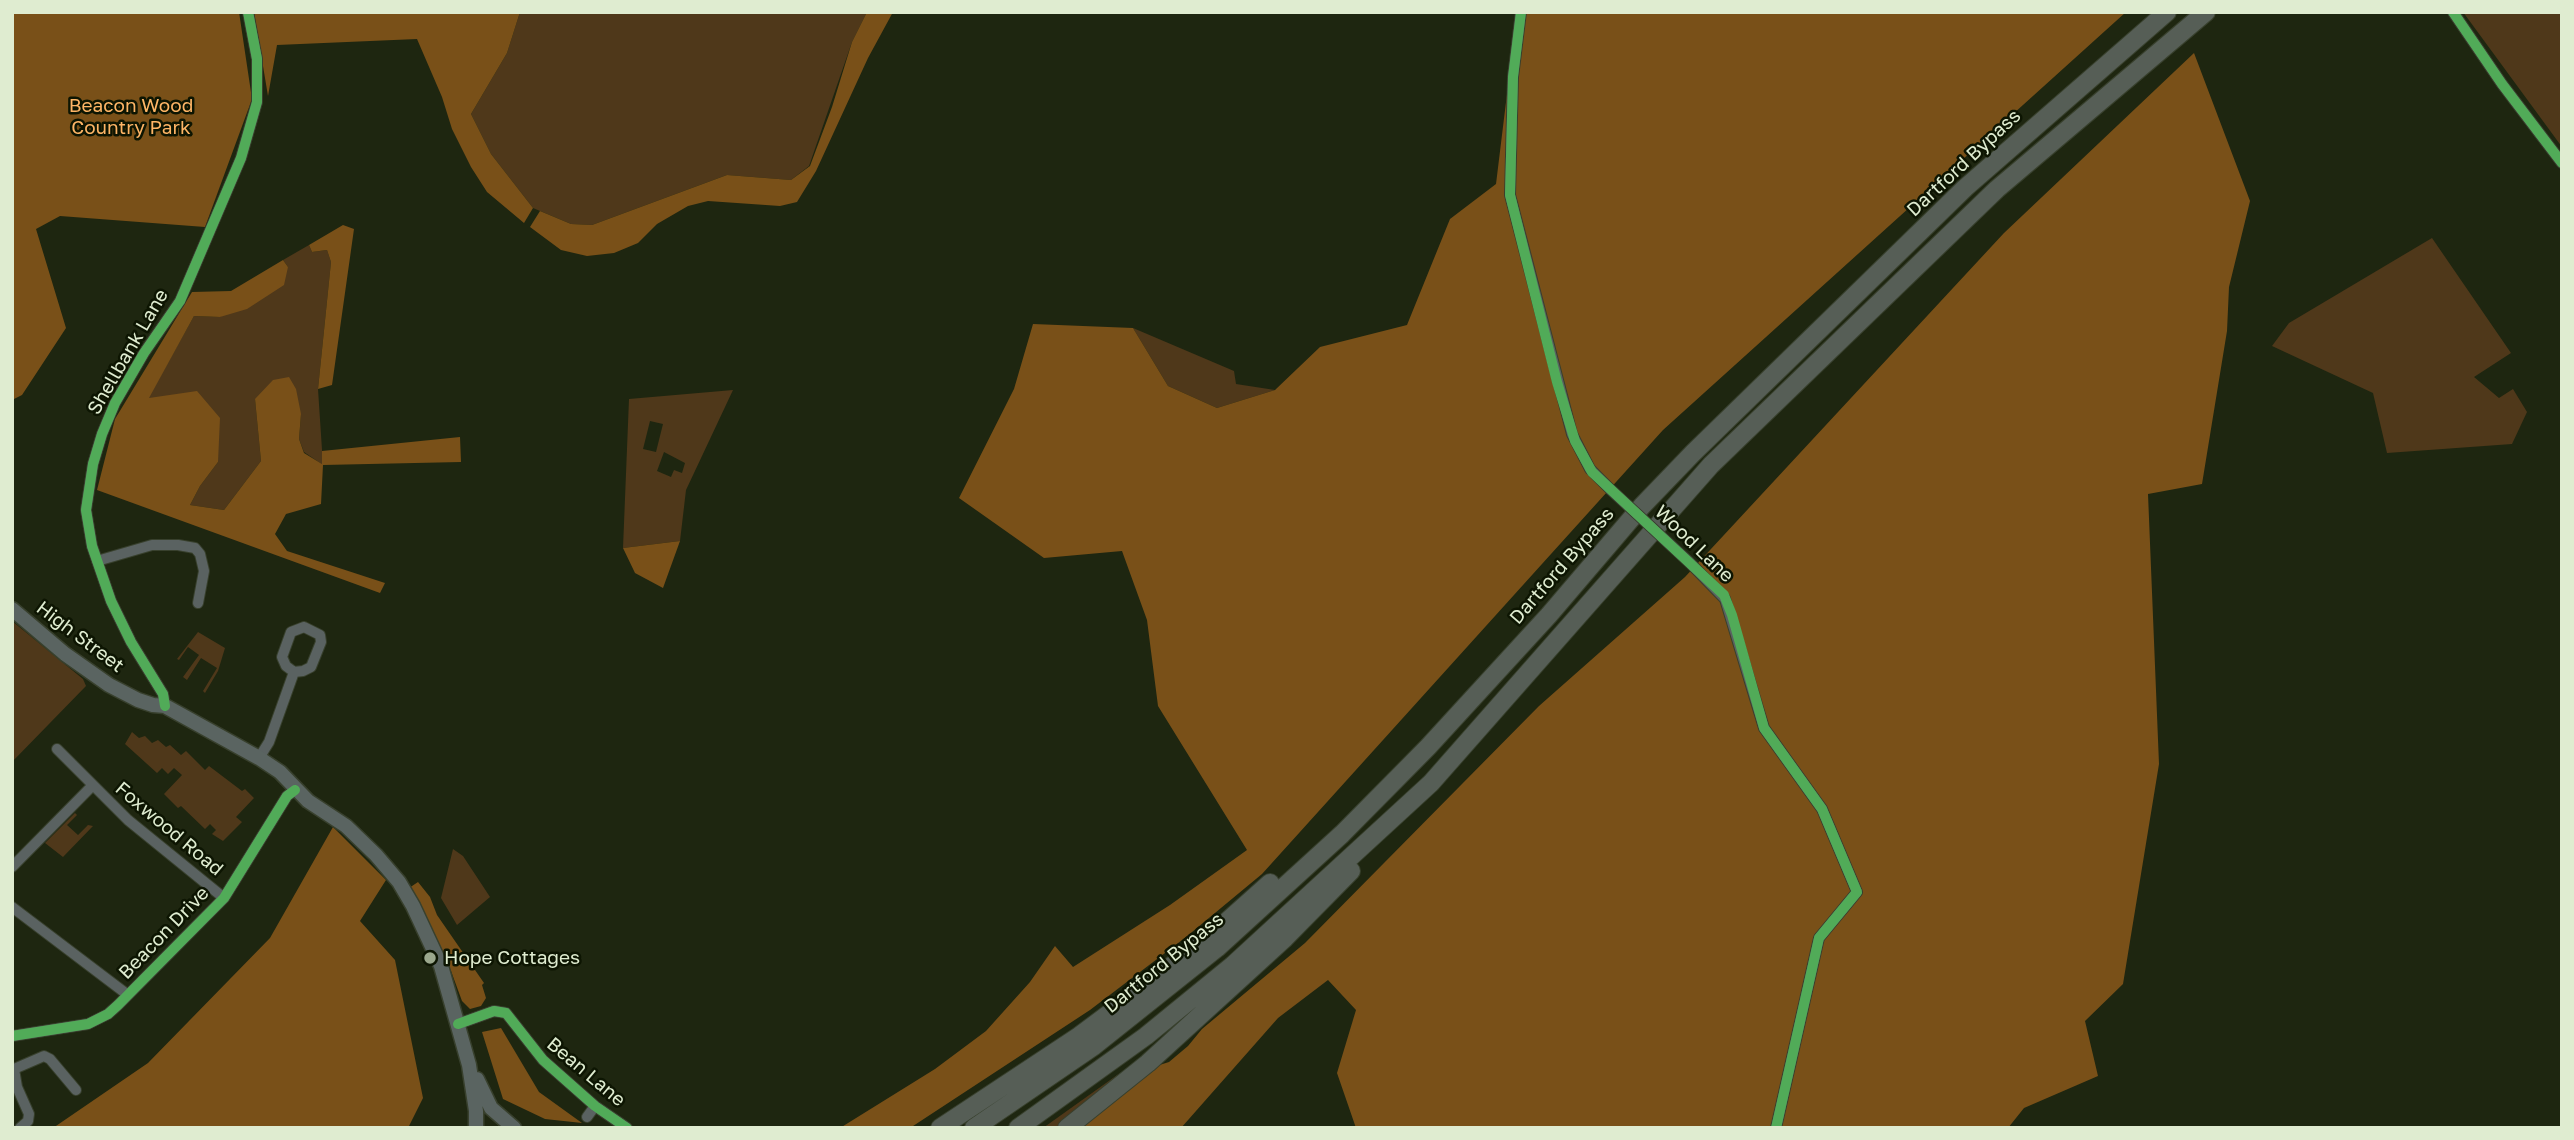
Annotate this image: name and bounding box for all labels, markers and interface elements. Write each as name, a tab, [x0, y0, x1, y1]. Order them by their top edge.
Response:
park label: Beacon Wood Country Park	[69, 95, 193, 139]
street label: Dartford Bypass	[1902, 105, 2026, 221]
street label: Shellbank Lane	[83, 285, 173, 419]
street label: Wood Lane	[1650, 501, 1738, 587]
street label: Dartford Bypass	[1505, 503, 1619, 629]
street label: High Street	[32, 597, 128, 677]
street label: Foxwood Road	[110, 777, 228, 881]
street label: Beacon Drive	[114, 882, 214, 984]
street label: Dartford Bypass	[1100, 908, 1228, 1018]
place label: Hope Cottages	[444, 947, 580, 969]
marker: Hope Cottages	[422, 950, 438, 966]
street label: Bean Lane	[542, 1033, 630, 1111]

